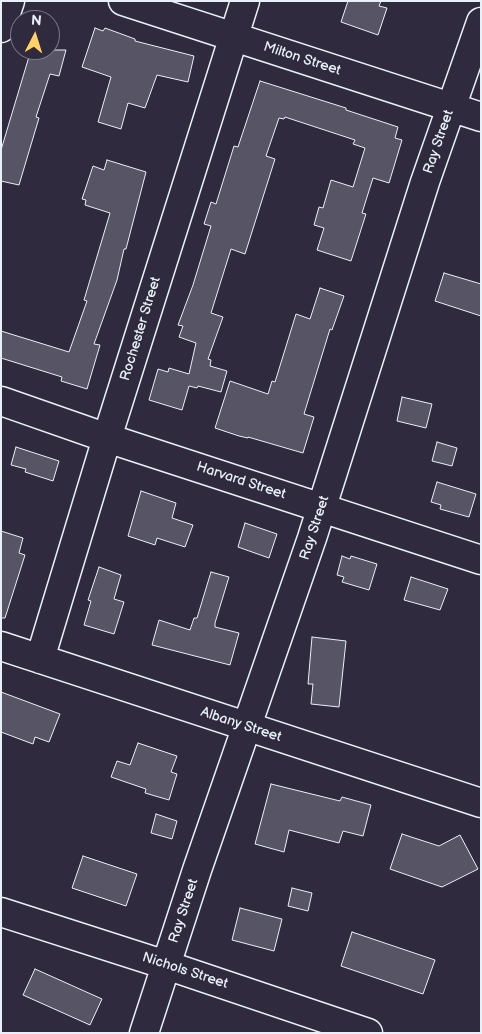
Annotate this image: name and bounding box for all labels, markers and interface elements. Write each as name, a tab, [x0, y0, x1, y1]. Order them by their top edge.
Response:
north arrow	[10, 10, 60, 60]
text: N	[30, 12, 42, 29]
street label: Milton Street	[261, 39, 343, 79]
street label: Ray Street	[420, 108, 458, 176]
street label: Rochester Street	[117, 275, 165, 383]
street label: Harvard Street	[194, 459, 288, 503]
street label: Ray Street	[297, 494, 333, 562]
street label: Albany Street	[198, 704, 284, 746]
street label: Ray Street	[166, 877, 202, 945]
street label: Nichols Street	[140, 949, 230, 993]

